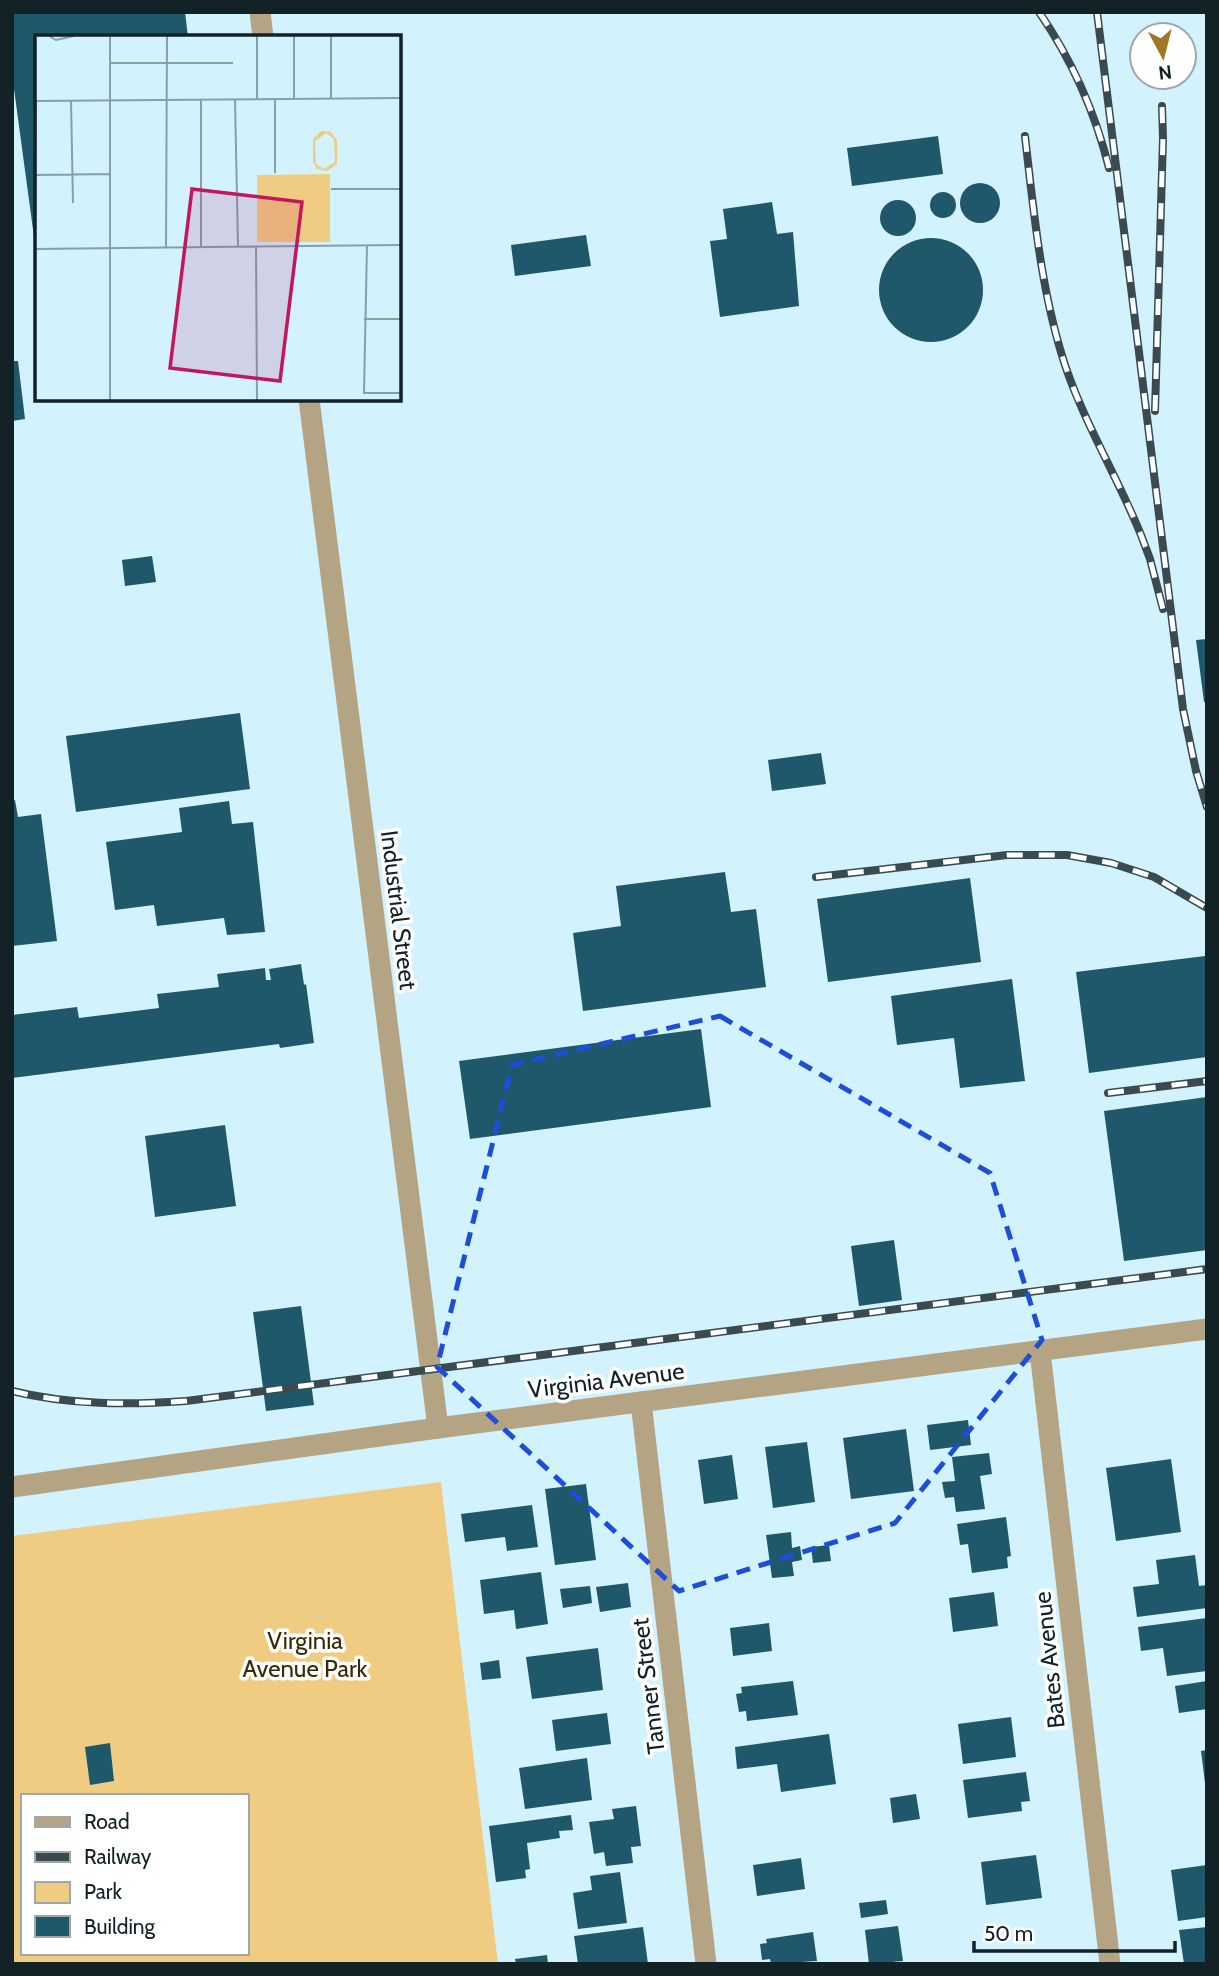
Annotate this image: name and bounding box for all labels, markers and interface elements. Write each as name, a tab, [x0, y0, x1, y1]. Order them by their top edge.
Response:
north arrow	[1128, 21, 1198, 91]
inset map	[35, 35, 401, 401]
text: N	[1157, 60, 1173, 85]
street label: Industrial Street	[375, 829, 423, 991]
street label: Virginia Avenue	[526, 1356, 686, 1404]
street label: Bates Avenue	[1027, 1590, 1071, 1730]
street label: Tanner Street	[625, 1616, 671, 1756]
park label: Virginia Avenue Park	[243, 1626, 368, 1683]
legend	[21, 1794, 248, 1955]
text: Road	[84, 1809, 130, 1834]
text: Railway	[84, 1844, 152, 1869]
text: Park	[84, 1879, 122, 1904]
scale bar	[974, 1910, 1175, 1954]
text: Building	[84, 1914, 156, 1939]
text: 50 m	[984, 1921, 1033, 1946]

